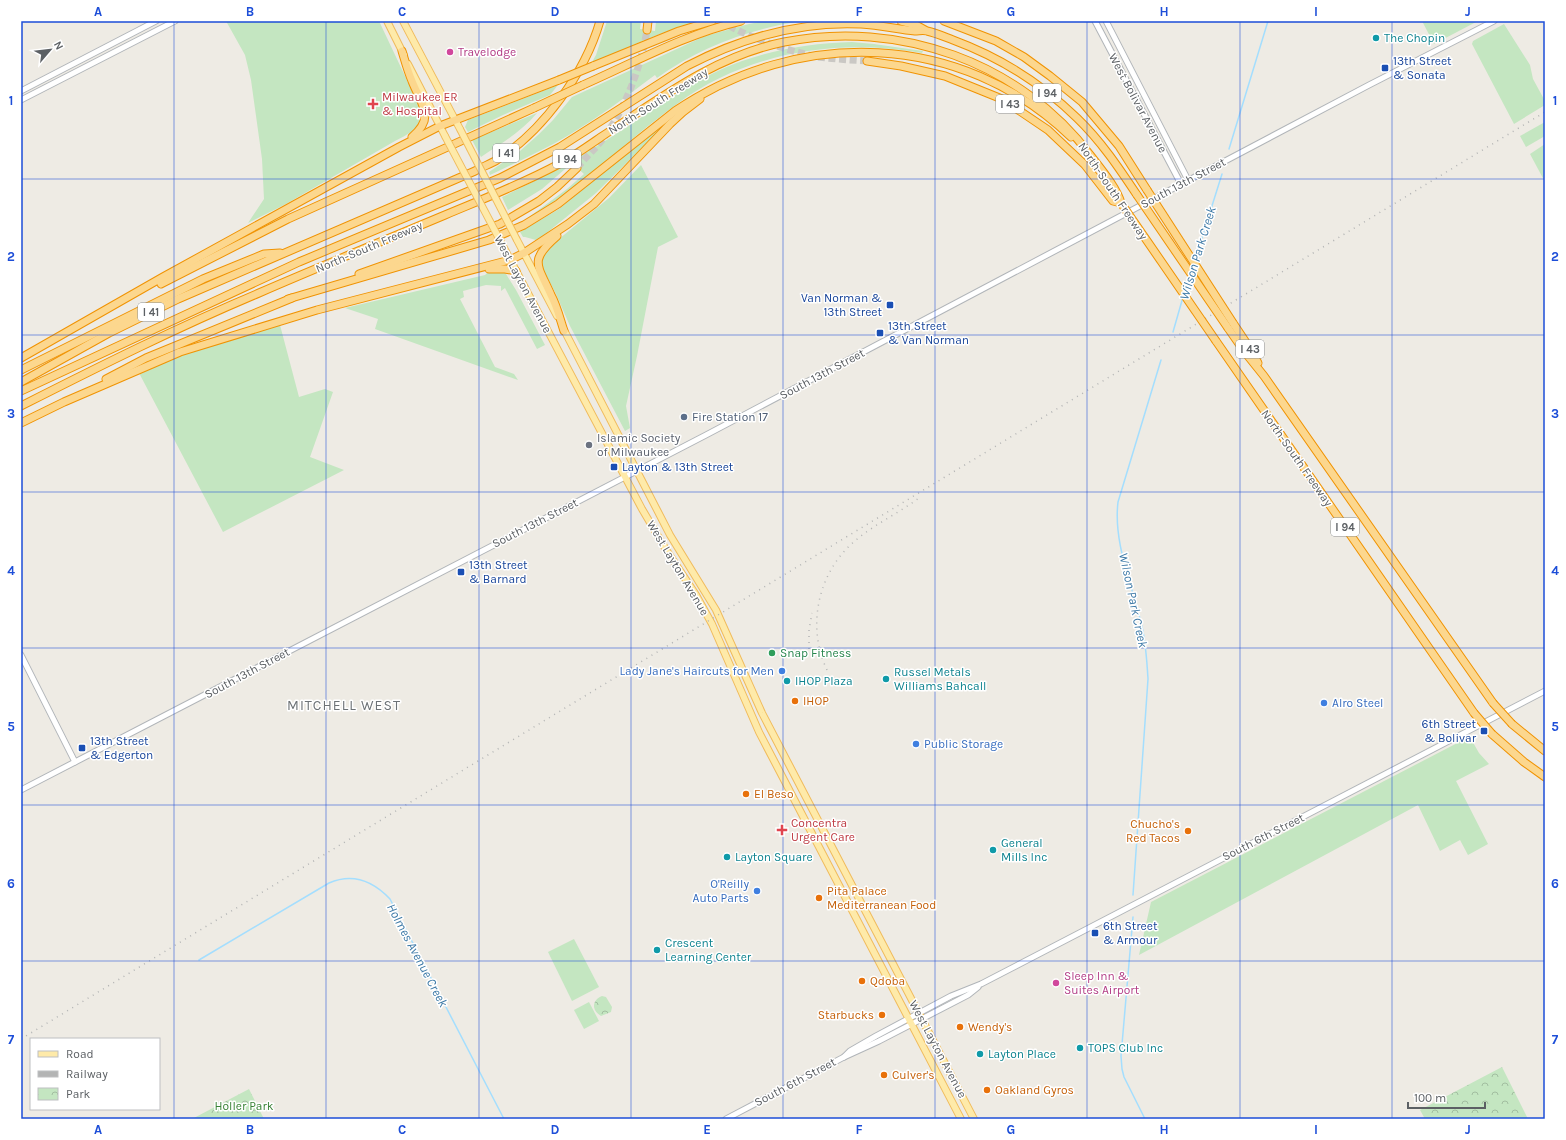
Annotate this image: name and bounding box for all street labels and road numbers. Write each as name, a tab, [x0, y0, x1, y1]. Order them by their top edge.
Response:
street label: West Bolivar Avenue	[1106, 51, 1170, 155]
street label: North-South Freeway	[606, 64, 711, 137]
road number: I 94	[1033, 84, 1061, 102]
road number: I 43	[996, 95, 1024, 113]
street label: North-South Freeway	[1075, 140, 1151, 243]
road number: I 41	[493, 144, 519, 162]
road number: I 94	[553, 150, 581, 168]
street label: South 13th Street	[1138, 154, 1228, 211]
street label: North-South Freeway	[314, 218, 425, 276]
street label: West Layton Avenue	[491, 233, 555, 335]
road number: I 41	[138, 303, 164, 321]
road number: I 43	[1236, 340, 1264, 358]
street label: South 13th Street	[777, 345, 867, 402]
street label: North-South Freeway	[1258, 407, 1336, 509]
street label: South 13th Street	[490, 495, 581, 551]
street label: West Layton Avenue	[644, 518, 712, 618]
road number: I 94	[1331, 518, 1359, 536]
street label: South 13th Street	[202, 644, 292, 701]
street label: South 6th Street	[1220, 810, 1307, 864]
street label: West Layton Avenue	[906, 998, 970, 1100]
street label: South 6th Street	[752, 1054, 838, 1109]

